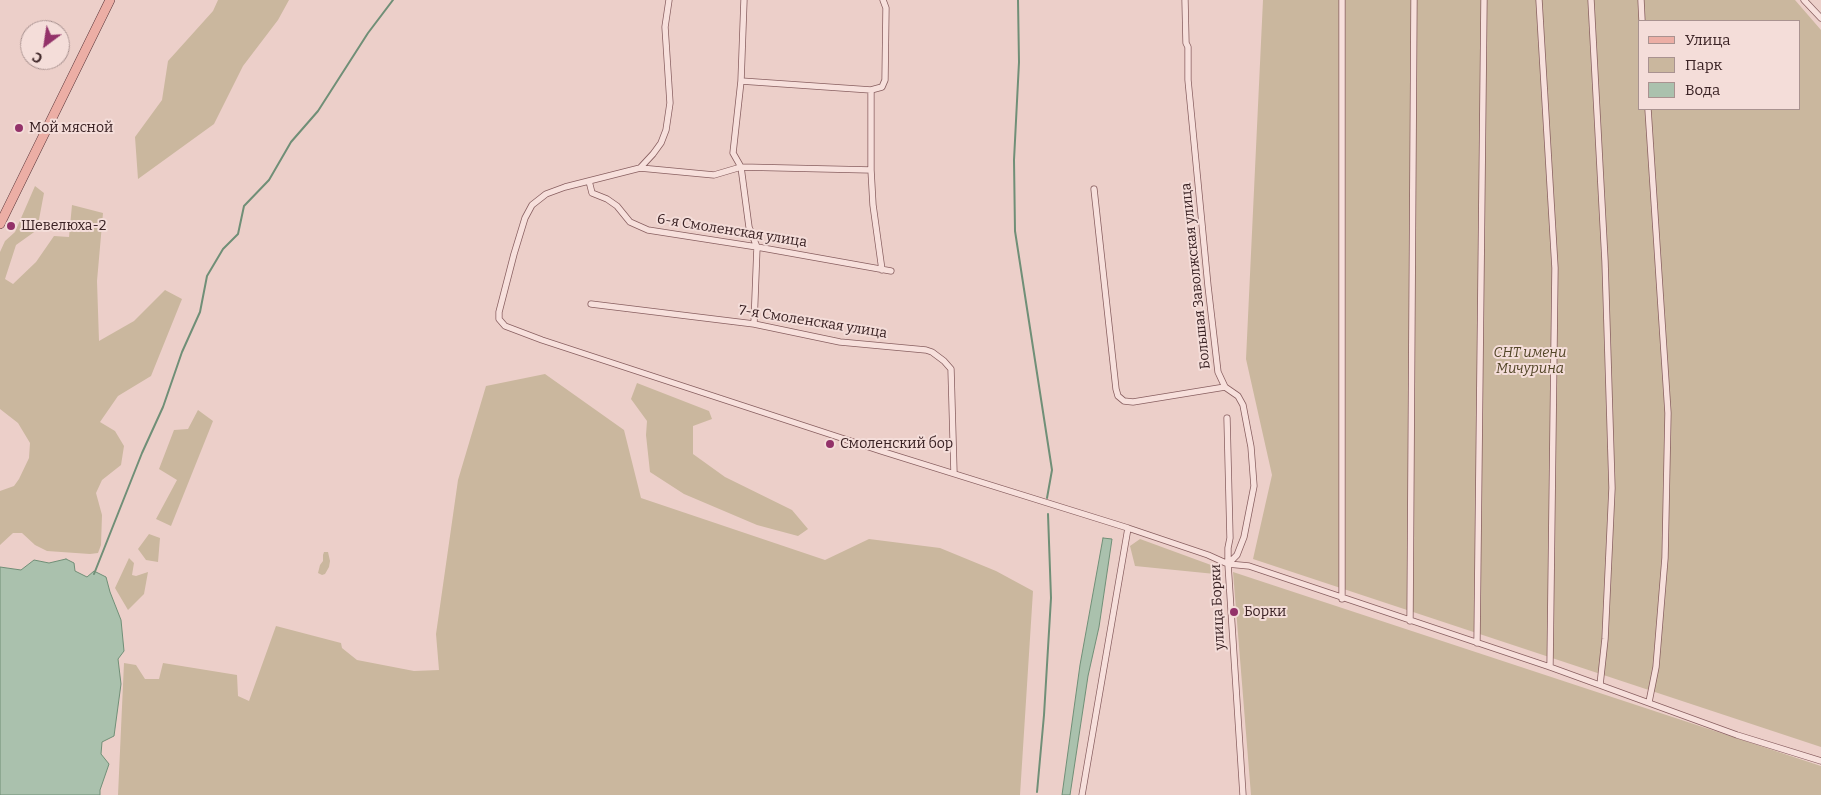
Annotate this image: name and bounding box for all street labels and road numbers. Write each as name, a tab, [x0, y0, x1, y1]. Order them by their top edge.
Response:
street label: Большая Заволжская улица	[1178, 182, 1214, 370]
street label: 6-я Смоленская улица	[656, 211, 808, 251]
street label: 7-я Смоленская улица	[738, 302, 888, 342]
street label: улица Борки	[1207, 563, 1229, 651]

